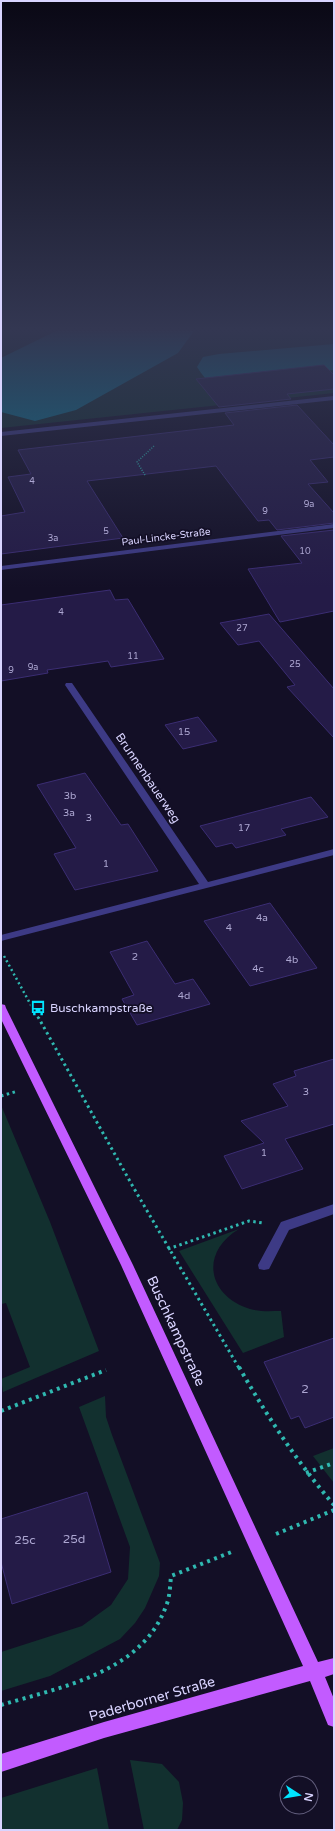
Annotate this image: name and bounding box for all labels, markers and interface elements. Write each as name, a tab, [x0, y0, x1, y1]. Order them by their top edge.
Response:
house number: 4	[29, 476, 35, 487]
house number: 9a	[304, 499, 314, 510]
house number: 9	[262, 506, 268, 517]
house number: 5	[103, 526, 109, 537]
street label: Paul-Lincke-Straße	[121, 526, 212, 548]
house number: 3a	[48, 533, 58, 544]
house number: 10	[299, 546, 311, 557]
house number: 4	[58, 607, 64, 618]
house number: 27	[236, 623, 248, 634]
house number: 11	[127, 651, 139, 662]
house number: 25	[289, 659, 301, 670]
house number: 9a	[28, 662, 38, 673]
house number: 9	[8, 665, 14, 676]
house number: 15	[178, 726, 190, 738]
street label: Brunnenbauerweg	[113, 730, 183, 826]
house number: 3b	[64, 790, 76, 802]
house number: 3a	[63, 807, 75, 819]
house number: 3	[86, 812, 92, 824]
house number: 17	[238, 822, 250, 834]
house number: 1	[103, 858, 109, 870]
house number: 4a	[256, 912, 268, 924]
house number: 4	[226, 922, 232, 934]
house number: 2	[132, 951, 138, 963]
house number: 4b	[286, 954, 298, 966]
house number: 4c	[252, 963, 264, 975]
house number: 4d	[178, 990, 190, 1002]
bus stop icon: Buschkampstraße	[29, 999, 47, 1017]
place label: Buschkampstraße	[50, 1001, 153, 1015]
house number: 3	[303, 1086, 309, 1098]
house number: 1	[261, 1147, 267, 1159]
street label: Buschkampstraße	[143, 1273, 209, 1389]
house number: 2	[301, 1382, 309, 1396]
house number: 25d	[63, 1532, 85, 1546]
house number: 25c	[14, 1533, 36, 1547]
street label: Paderborner Straße	[87, 1673, 217, 1725]
north arrow	[279, 1775, 319, 1815]
text: N	[301, 1791, 316, 1803]

